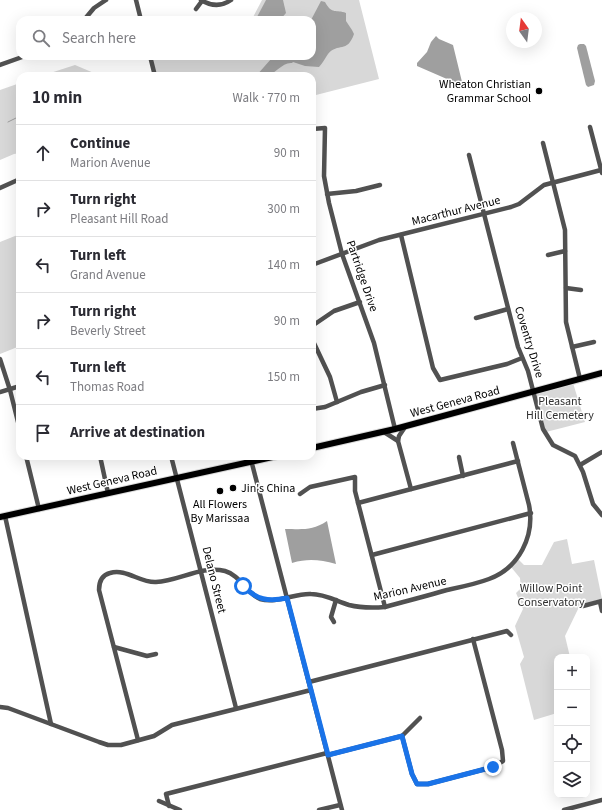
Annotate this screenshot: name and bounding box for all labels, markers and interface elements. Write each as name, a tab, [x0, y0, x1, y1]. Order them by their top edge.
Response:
north arrow	[506, 12, 542, 48]
search box	[16, 16, 316, 60]
icon: search	[30, 27, 52, 49]
text: Search here	[62, 28, 136, 49]
place label: Wheaton Christian Grammar School	[439, 76, 531, 107]
text: 10 min	[32, 86, 82, 110]
marker: Wheaton Christian Grammar School	[534, 86, 544, 96]
text: Walk · 770 m	[232, 89, 300, 107]
text: Continue	[70, 133, 130, 154]
icon: ahead	[32, 142, 54, 164]
text: 90 m	[274, 144, 300, 162]
text: Marion Avenue	[70, 154, 151, 172]
text: Turn right	[70, 189, 136, 210]
street label: Macarthur Avenue	[410, 192, 502, 230]
icon: right	[32, 198, 54, 220]
text: 300 m	[267, 200, 300, 218]
text: Pleasant Hill Road	[70, 210, 168, 228]
street label: Partridge Drive	[342, 238, 382, 314]
text: Turn left	[70, 245, 126, 266]
icon: left	[32, 254, 54, 276]
text: 140 m	[267, 256, 300, 274]
text: Grand Avenue	[70, 266, 146, 284]
text: Turn right	[70, 301, 136, 322]
street label: Coventry Drive	[510, 304, 548, 380]
icon: right	[32, 310, 54, 332]
text: 90 m	[274, 312, 300, 330]
text: Beverly Street	[70, 322, 146, 340]
text: Turn left	[70, 357, 126, 378]
icon: left	[32, 366, 54, 388]
text: 150 m	[267, 368, 300, 386]
text: Thomas Road	[70, 378, 144, 396]
street label: West Geneva Road	[408, 382, 502, 422]
park label: Pleasant Hill Cemetery	[526, 393, 594, 424]
icon: arrive	[32, 422, 54, 444]
text: Arrive at destination	[70, 422, 205, 443]
street label: West Geneva Road	[65, 462, 159, 500]
place label: Jin's China	[241, 480, 295, 497]
marker: Jin's China	[228, 483, 238, 493]
marker: All Flowers By Marissaa	[215, 486, 225, 496]
place label: All Flowers By Marissaa	[191, 496, 249, 527]
street label: Delano Street	[198, 545, 230, 615]
street label: Marion Avenue	[372, 572, 448, 606]
route start	[234, 577, 252, 595]
park label: Willow Point Conservatory	[517, 580, 585, 611]
map controls	[554, 654, 590, 798]
button: +	[554, 654, 590, 690]
button: −	[554, 690, 590, 726]
button: locate	[554, 726, 590, 762]
route end	[484, 758, 502, 776]
button: layers	[554, 762, 590, 798]

